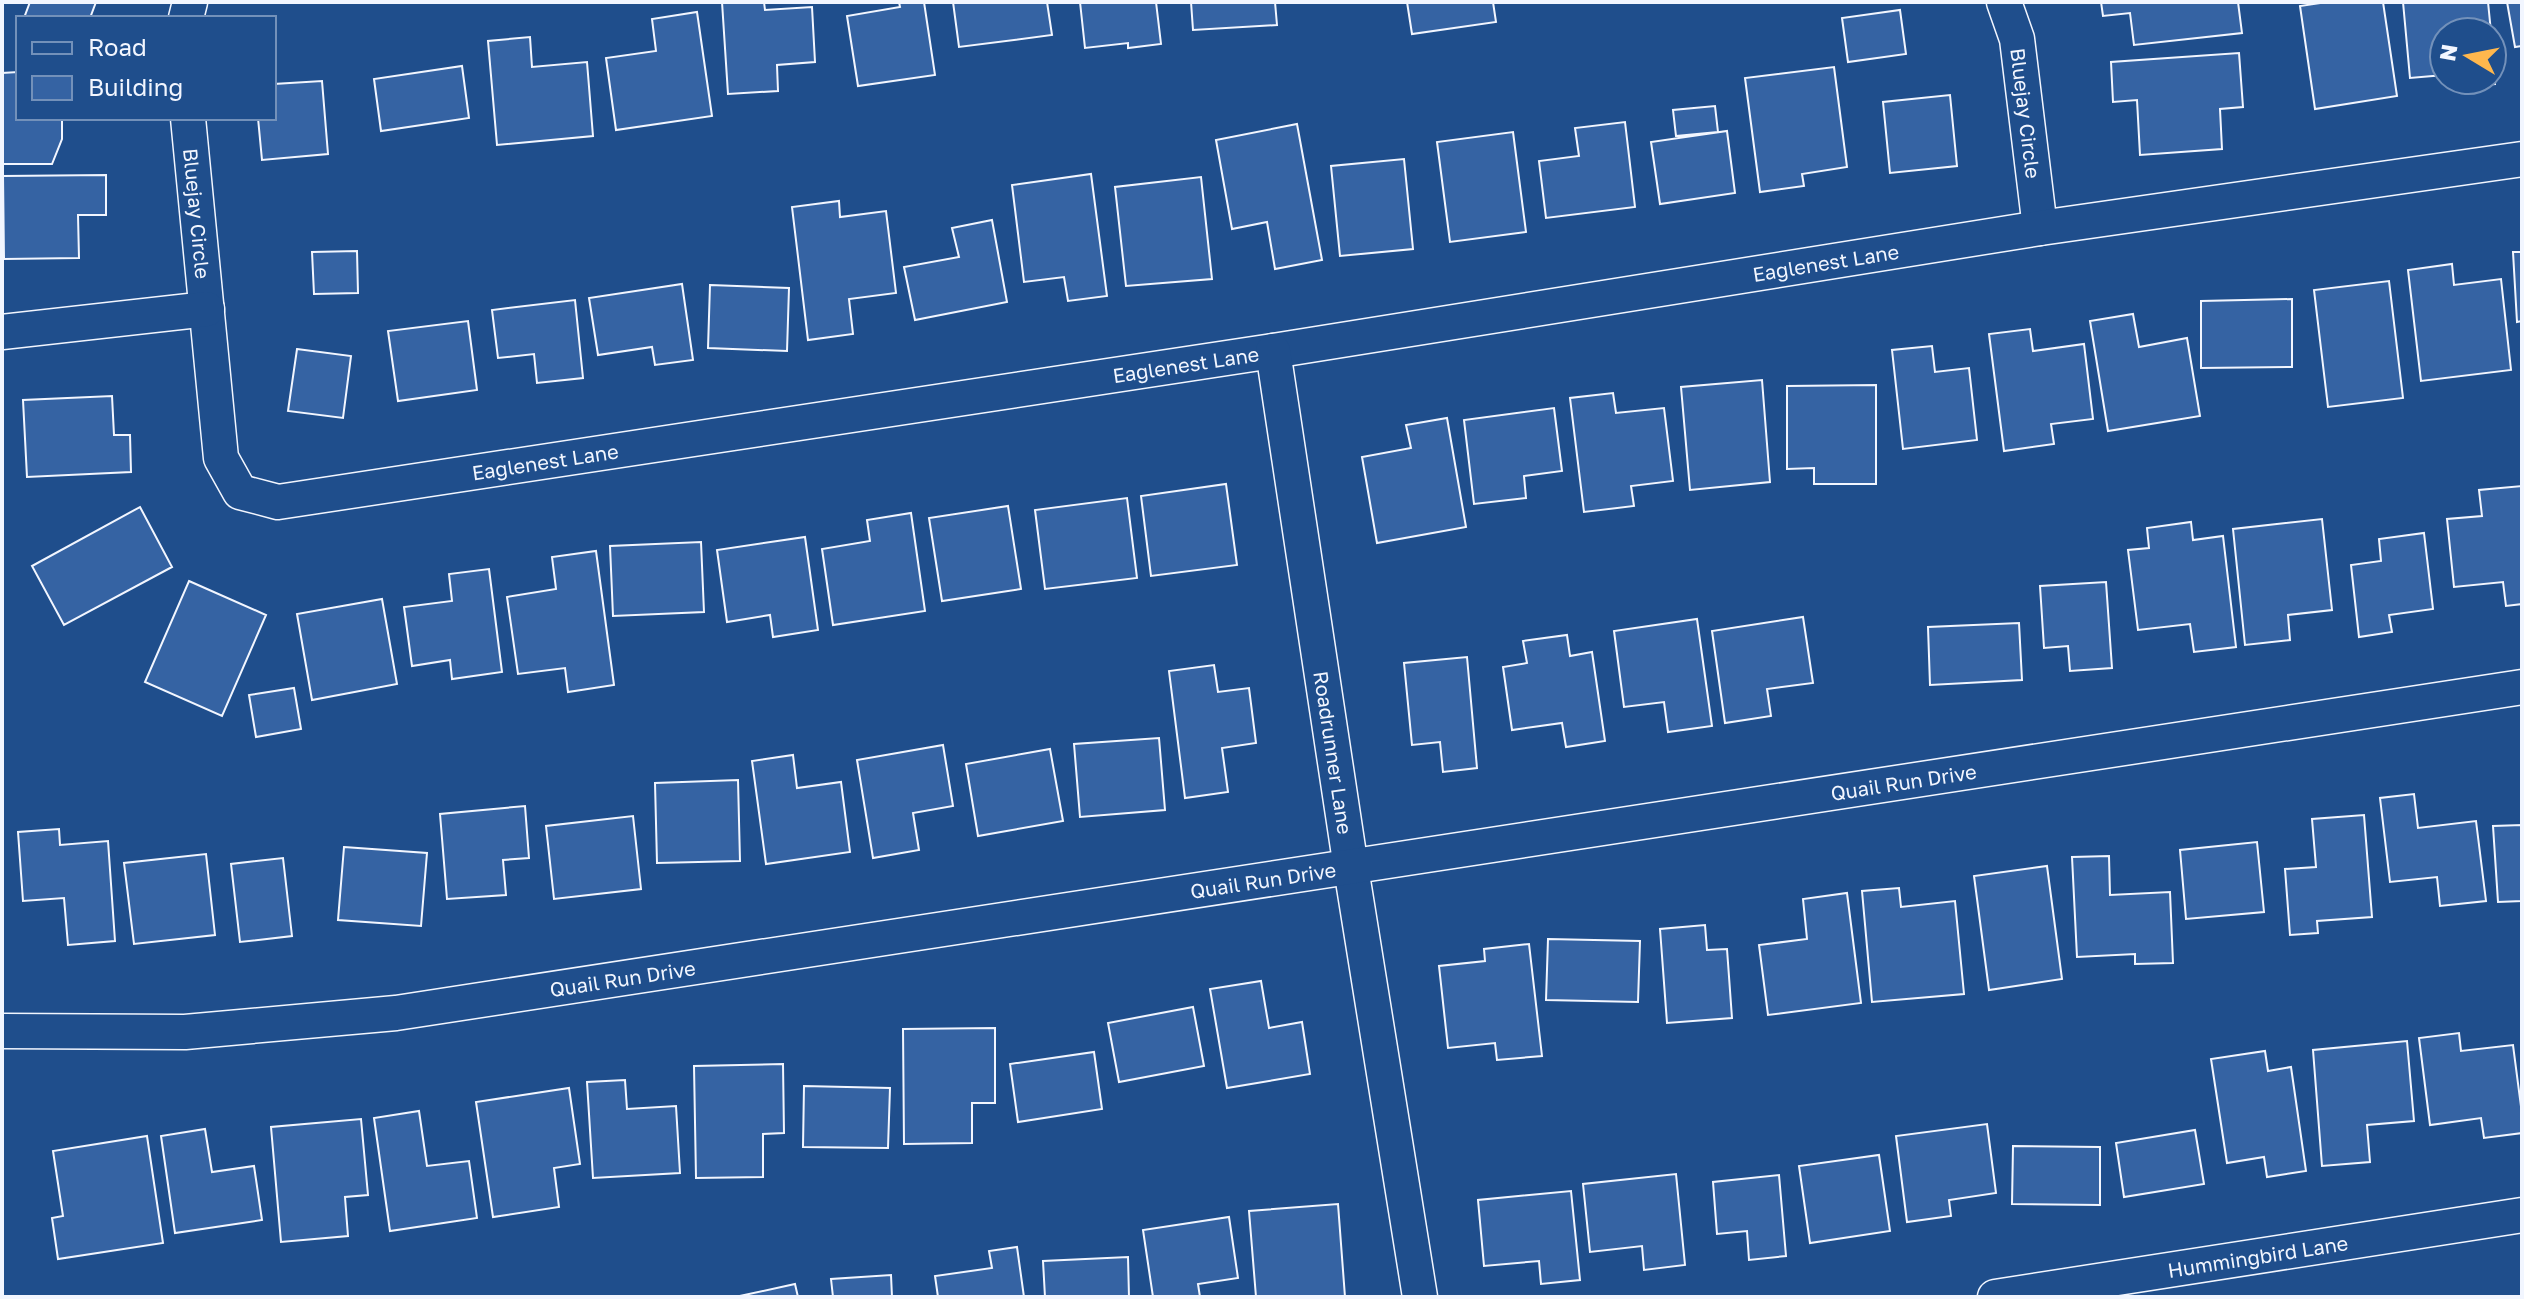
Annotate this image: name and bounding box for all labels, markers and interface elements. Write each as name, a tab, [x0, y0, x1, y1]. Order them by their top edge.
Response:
legend	[16, 16, 276, 120]
north arrow	[2428, 16, 2508, 96]
text: Road	[88, 32, 147, 61]
text: N	[2433, 42, 2463, 63]
street label: Bluejay Circle	[2006, 47, 2046, 180]
text: Building	[88, 72, 183, 101]
street label: Bluejay Circle	[179, 147, 216, 280]
street label: Eaglenest Lane	[1751, 239, 1901, 286]
street label: Eaglenest Lane	[1111, 341, 1261, 387]
street label: Eaglenest Lane	[470, 439, 620, 484]
street label: Roadrunner Lane	[1309, 669, 1358, 836]
street label: Quail Run Drive	[1829, 759, 1978, 805]
street label: Quail Run Drive	[1188, 857, 1338, 903]
street label: Quail Run Drive	[548, 955, 697, 1001]
street label: Hummingbird Lane	[2166, 1230, 2350, 1282]

